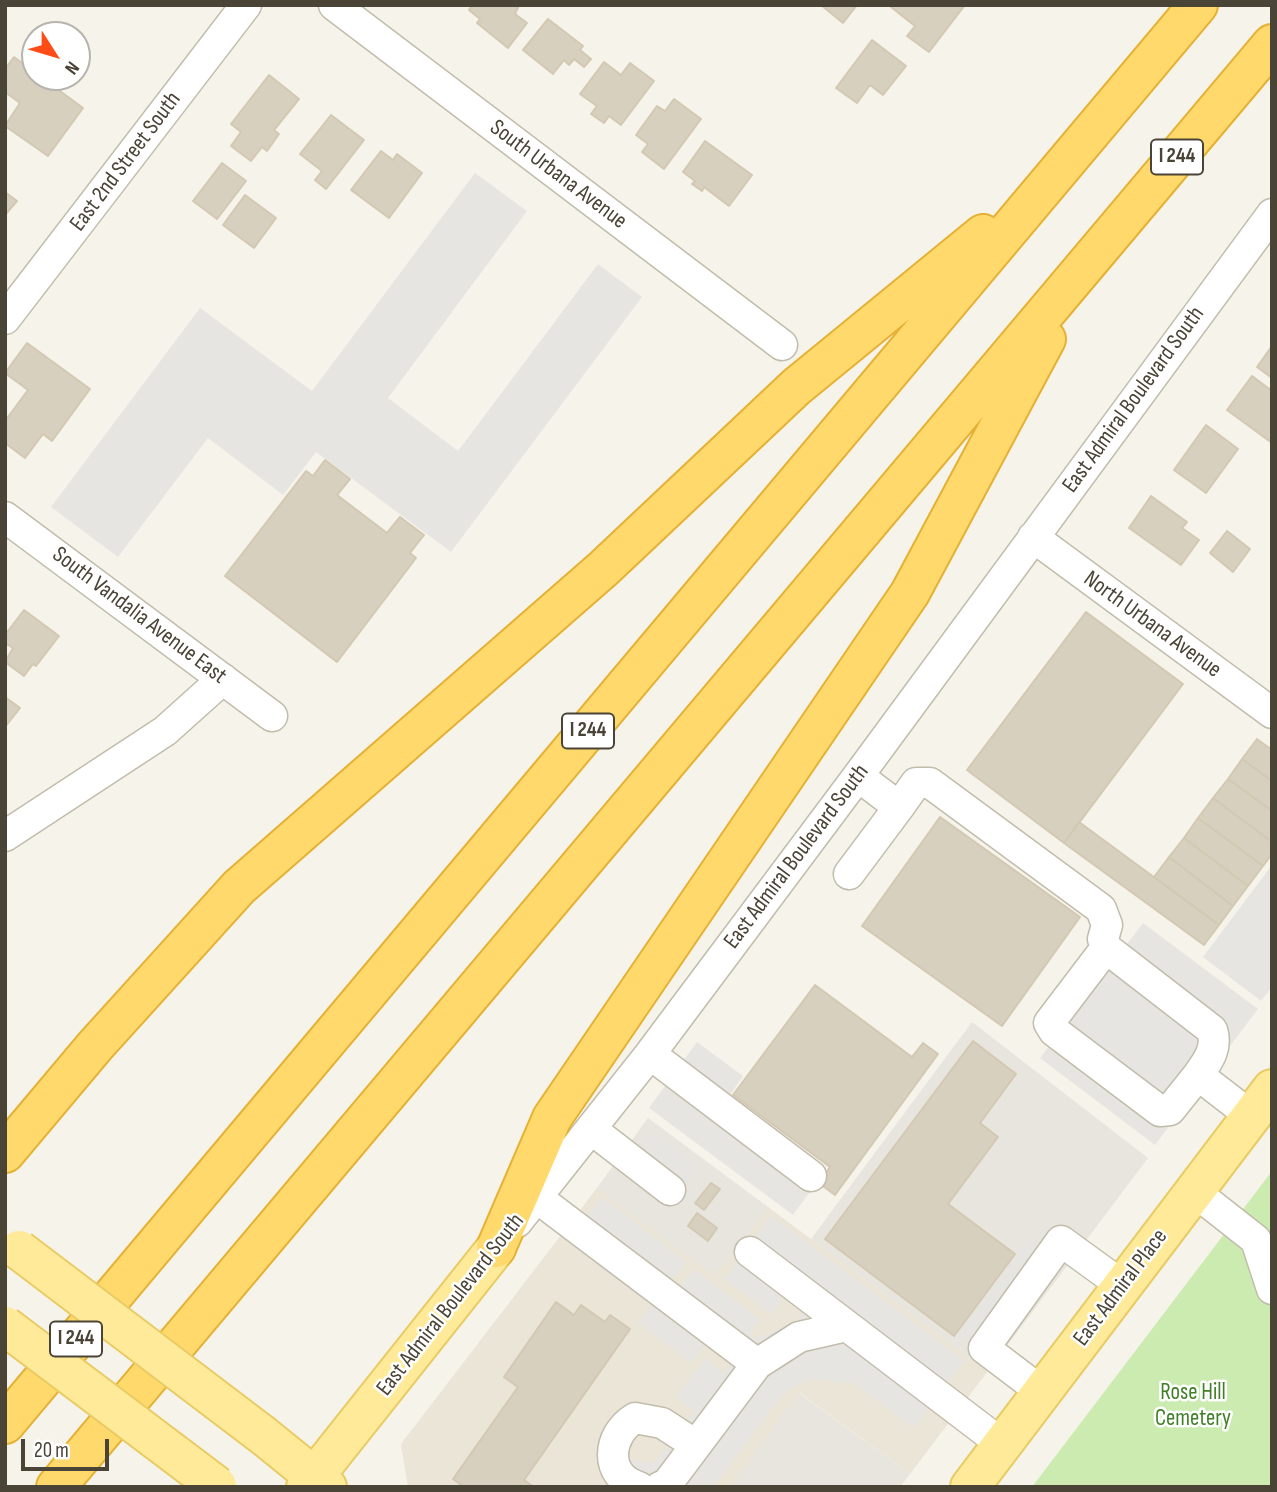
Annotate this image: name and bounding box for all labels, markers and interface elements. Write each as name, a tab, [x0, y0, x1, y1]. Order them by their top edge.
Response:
north arrow	[21, 21, 91, 91]
text: N	[59, 57, 84, 79]
street label: East 2nd Street South	[65, 87, 187, 237]
street label: South Urbana Avenue	[484, 114, 632, 236]
road number: I 244	[1151, 140, 1203, 174]
street label: East Admiral Boulevard South	[1057, 301, 1211, 499]
street label: South Vandalia Avenue East	[46, 541, 232, 691]
street label: North Urbana Avenue	[1078, 566, 1226, 684]
road number: I 244	[562, 714, 614, 748]
street label: East Admiral Boulevard South	[719, 759, 875, 955]
street label: East Admiral Boulevard South	[371, 1208, 531, 1402]
street label: East Admiral Place	[1068, 1224, 1174, 1352]
road number: I 244	[50, 1322, 102, 1356]
park label: Rose Hill Cemetery	[1155, 1379, 1231, 1433]
scale bar	[24, 1426, 112, 1470]
text: 20 m	[34, 1438, 69, 1463]

